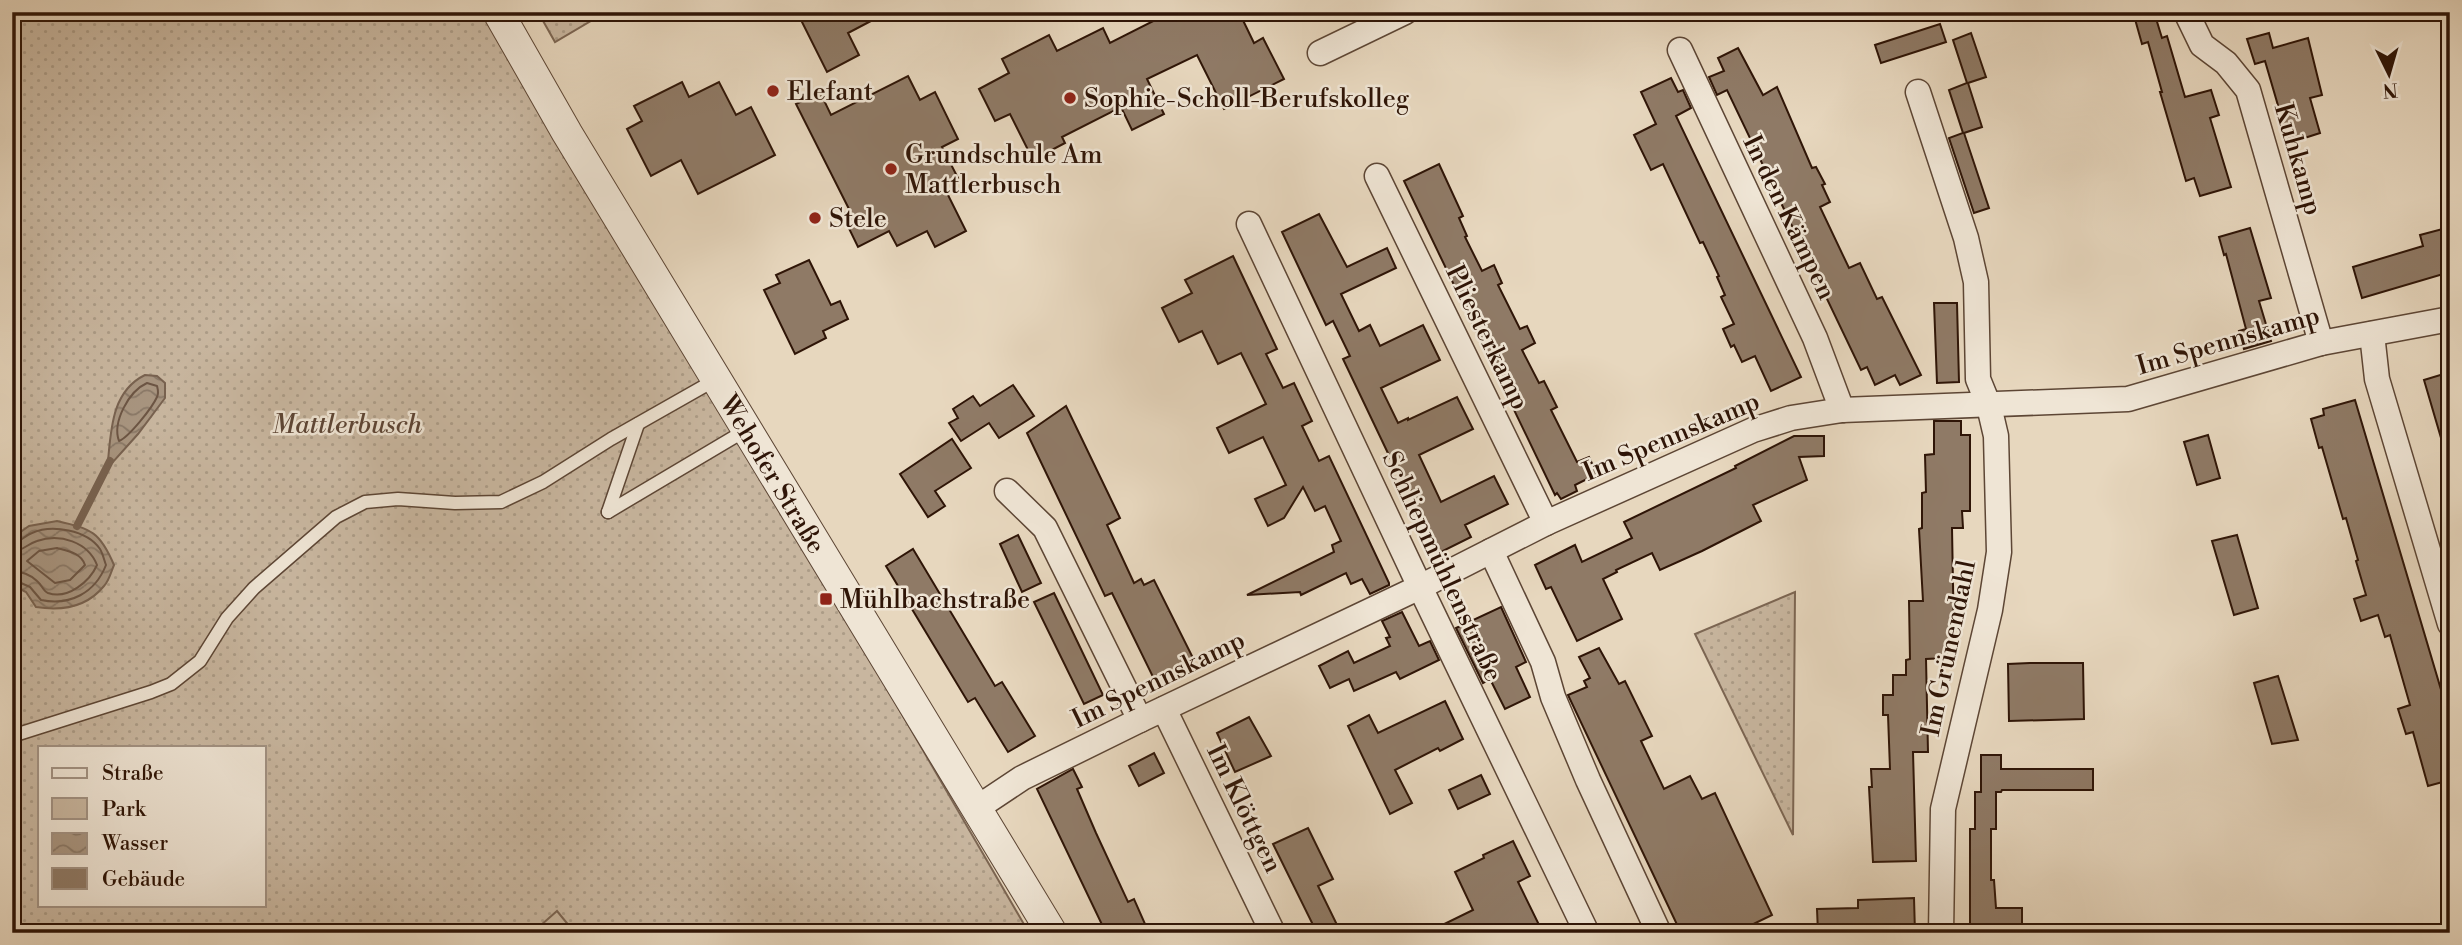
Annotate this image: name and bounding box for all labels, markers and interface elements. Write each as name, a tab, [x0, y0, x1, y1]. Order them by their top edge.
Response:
north arrow	[2354, 38, 2424, 108]
place label: Elefant	[787, 76, 873, 108]
text: N	[2382, 77, 2399, 103]
marker: Elefant	[765, 83, 781, 99]
place label: Sophie-Scholl-Berufskolleg	[1084, 83, 1410, 115]
marker: Sophie-Scholl-Berufskolleg	[1062, 90, 1078, 106]
street label: Kuhkamp	[2267, 100, 2329, 219]
street label: In den Kämpen	[1735, 130, 1843, 305]
place label: Grundschule Am Mattlerbusch	[905, 139, 1103, 201]
marker: Grundschule Am Mattlerbusch	[883, 161, 899, 177]
place label: Stele	[829, 203, 887, 235]
marker: Stele	[807, 210, 823, 226]
street label: Pliesterkamp	[1438, 260, 1536, 415]
street label: Im Spennskamp	[2133, 300, 2323, 382]
street label: Im Spennskamp	[1578, 385, 1765, 489]
street label: Wehofer Straße	[712, 388, 832, 560]
park label: Mattlerbusch	[272, 409, 422, 441]
street label: Schliepmühlenstraße	[1375, 446, 1509, 686]
street label: Im Grünendahl	[1915, 557, 1983, 739]
place label: Mühlbachstraße	[840, 584, 1030, 616]
marker: Mühlbachstraße	[818, 591, 834, 607]
street label: Im Spennskamp	[1067, 624, 1250, 736]
street label: Im Klöttgen	[1199, 739, 1289, 878]
legend	[38, 746, 266, 906]
text: Straße	[102, 761, 164, 787]
text: Park	[102, 797, 147, 823]
text: Wasser	[101, 831, 168, 857]
text: Gebäude	[102, 867, 185, 893]

